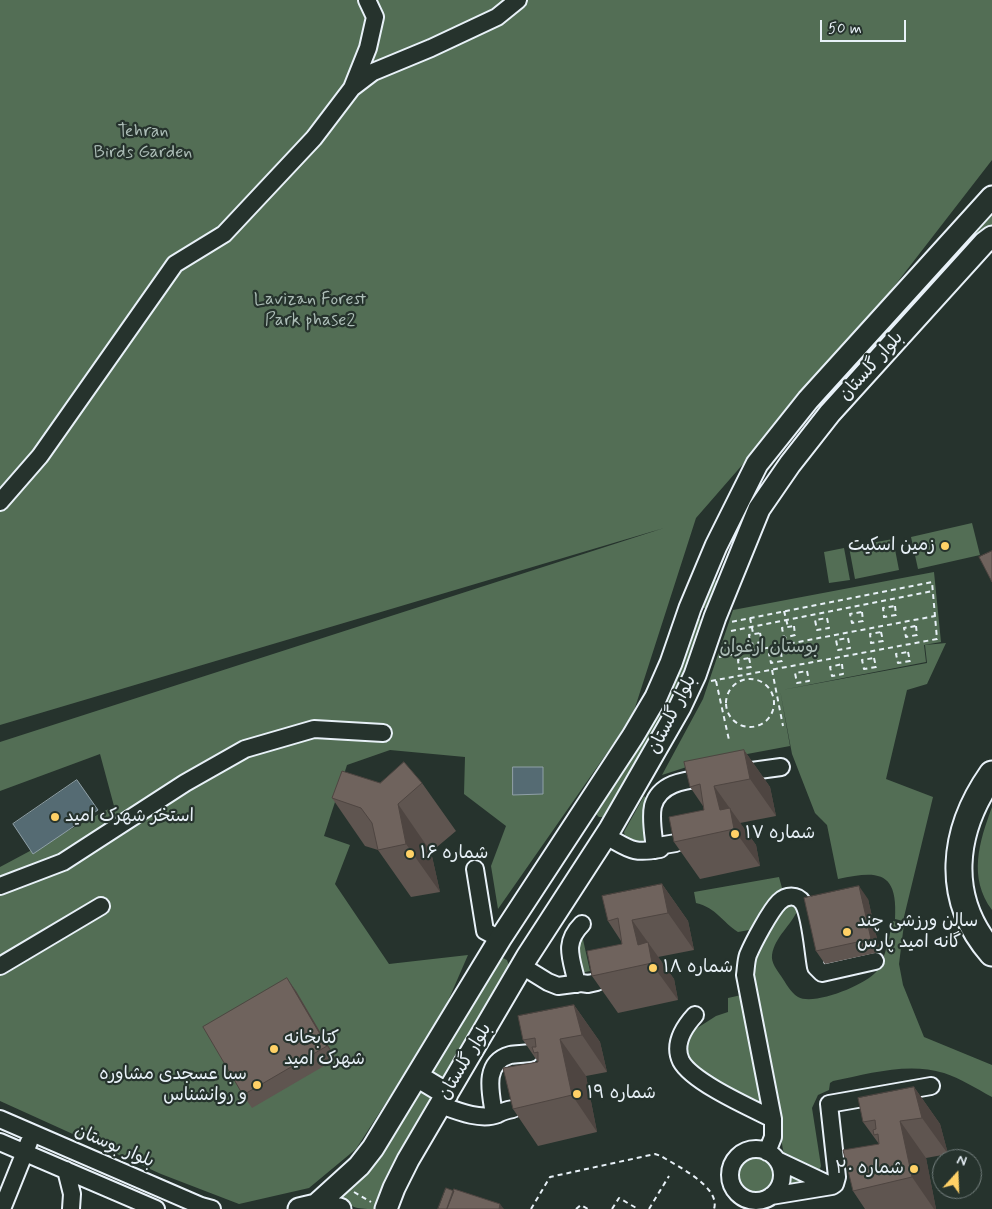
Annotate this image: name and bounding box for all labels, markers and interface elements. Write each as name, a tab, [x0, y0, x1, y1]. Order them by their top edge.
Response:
scale bar	[822, 10, 908, 42]
text: 50 m	[828, 19, 862, 39]
park label: Tehran Birds Garden	[94, 121, 192, 163]
park label: Lavizan Forest Park phase2	[254, 289, 366, 332]
street label: بلوار گلستان	[835, 328, 909, 406]
place label: زمین اسکیت	[848, 535, 935, 557]
marker: زمین اسکیت	[939, 540, 951, 552]
park label: بوستان ارغوان	[719, 637, 819, 659]
street label: بلوار گلستان	[644, 672, 702, 758]
place label: استخر شهرک امید	[65, 806, 194, 828]
marker: استخر شهرک امید	[49, 811, 61, 823]
place label: شماره ۱۷	[745, 823, 815, 845]
marker: شماره ۱۷	[729, 828, 741, 840]
place label: شماره ۱۶	[420, 843, 488, 865]
marker: شماره ۱۶	[404, 848, 416, 860]
place label: سالن ورزشی چند گانه امید پارس	[857, 911, 978, 954]
marker: سالن ورزشی چند گانه امید پارس	[841, 926, 853, 938]
place label: شماره ۱۸	[663, 957, 733, 979]
marker: شماره ۱۸	[647, 962, 659, 974]
street label: بلوار گلستان	[435, 1020, 497, 1104]
place label: کتابخانه شهرک امید	[284, 1028, 365, 1070]
marker: کتابخانه شهرک امید	[268, 1043, 280, 1055]
place label: سبا عسجدی مشاوره و روانشناس	[99, 1064, 247, 1106]
marker: سبا عسجدی مشاوره و روانشناس	[251, 1079, 263, 1091]
place label: شماره ۱۹	[587, 1083, 656, 1105]
marker: شماره ۱۹	[571, 1088, 583, 1100]
street label: بلوار بوستان	[71, 1121, 157, 1173]
north arrow	[932, 1149, 982, 1199]
text: N	[954, 1151, 969, 1171]
place label: شماره ۲۰	[835, 1158, 904, 1180]
marker: شماره ۲۰	[908, 1163, 920, 1175]

